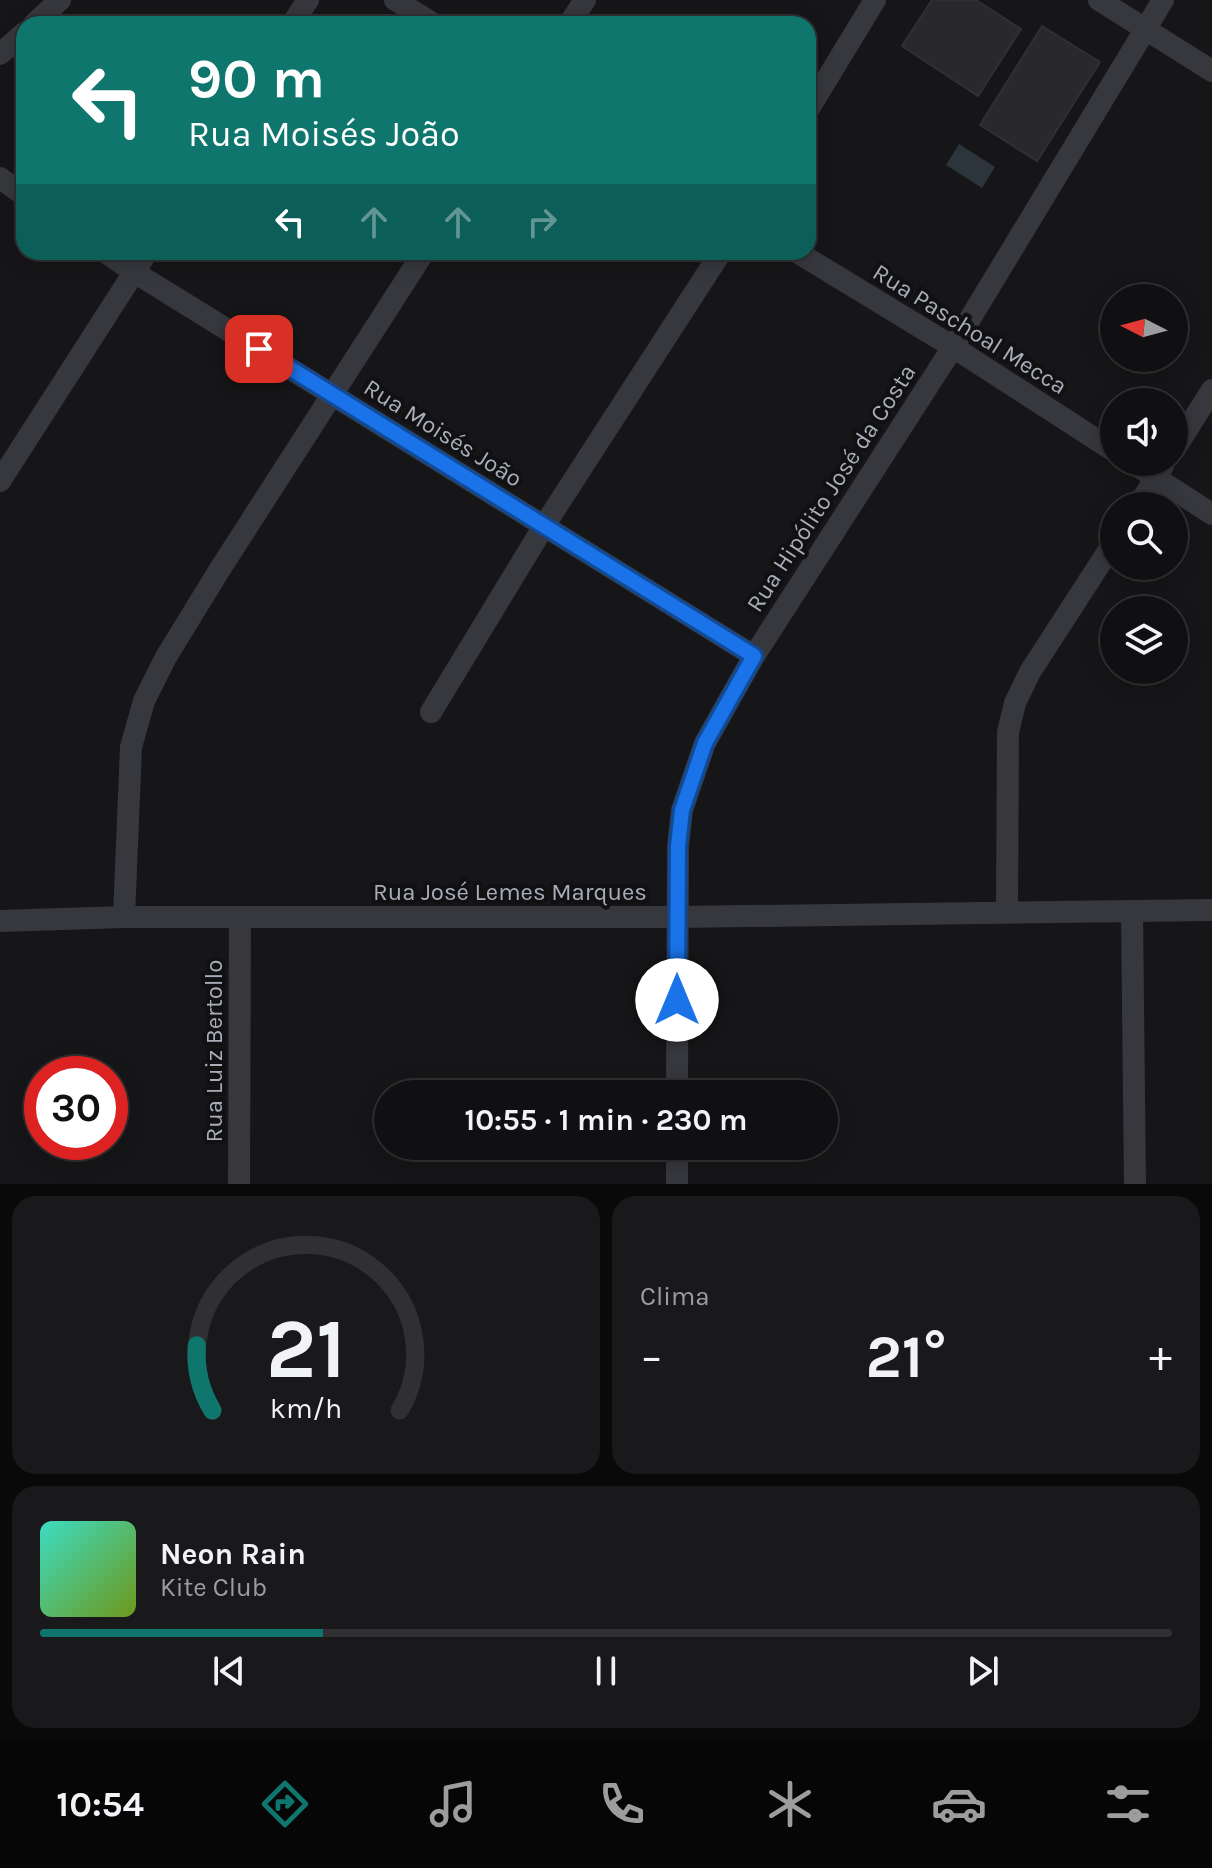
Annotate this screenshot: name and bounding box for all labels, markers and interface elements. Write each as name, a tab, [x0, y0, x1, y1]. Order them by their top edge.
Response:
text: 90 m	[188, 46, 325, 111]
icon: left	[56, 48, 160, 152]
text: Rua Moisés João	[188, 113, 460, 155]
icon: left	[268, 200, 312, 244]
icon: ahead	[352, 200, 396, 244]
icon: ahead	[436, 200, 480, 244]
icon: right	[520, 200, 564, 244]
street label: Rua Paschoal Mecca	[868, 258, 1072, 400]
north arrow	[1100, 284, 1188, 372]
map controls	[1100, 284, 1188, 684]
pin	[225, 315, 293, 383]
icon: arrive	[237, 327, 281, 371]
street label: Rua Hipólito José da Costa	[740, 359, 922, 617]
street label: Rua Moisés João	[359, 373, 527, 493]
button: sound	[1100, 388, 1188, 476]
button: search	[1100, 492, 1188, 580]
button: layers	[1100, 596, 1188, 684]
street label: Rua José Lemes Marques	[373, 878, 647, 906]
position arrow	[635, 958, 719, 1042]
street label: Rua Luiz Bertollo	[200, 960, 228, 1142]
speed limit sign: 30	[24, 1056, 128, 1160]
text: 10:55 · 1 min · 230 m	[464, 1102, 748, 1138]
text: Clima	[640, 1281, 710, 1312]
text: 21	[266, 1301, 346, 1398]
text: 21°	[866, 1322, 947, 1392]
text: −	[640, 1331, 663, 1382]
text: +	[1149, 1331, 1172, 1382]
text: km/h	[270, 1392, 342, 1425]
text: Neon Rain	[160, 1536, 306, 1572]
text: Kite Club	[160, 1572, 267, 1603]
icon: previous	[207, 1649, 251, 1693]
icon: pause	[584, 1649, 628, 1693]
icon: next	[961, 1649, 1005, 1693]
icon: directions	[257, 1776, 313, 1832]
icon: music	[425, 1776, 481, 1832]
icon: phone	[594, 1776, 650, 1832]
icon: climate	[762, 1776, 818, 1832]
icon: car	[931, 1776, 987, 1832]
icon: filters	[1100, 1776, 1156, 1832]
text: 10:54	[56, 1783, 144, 1825]

